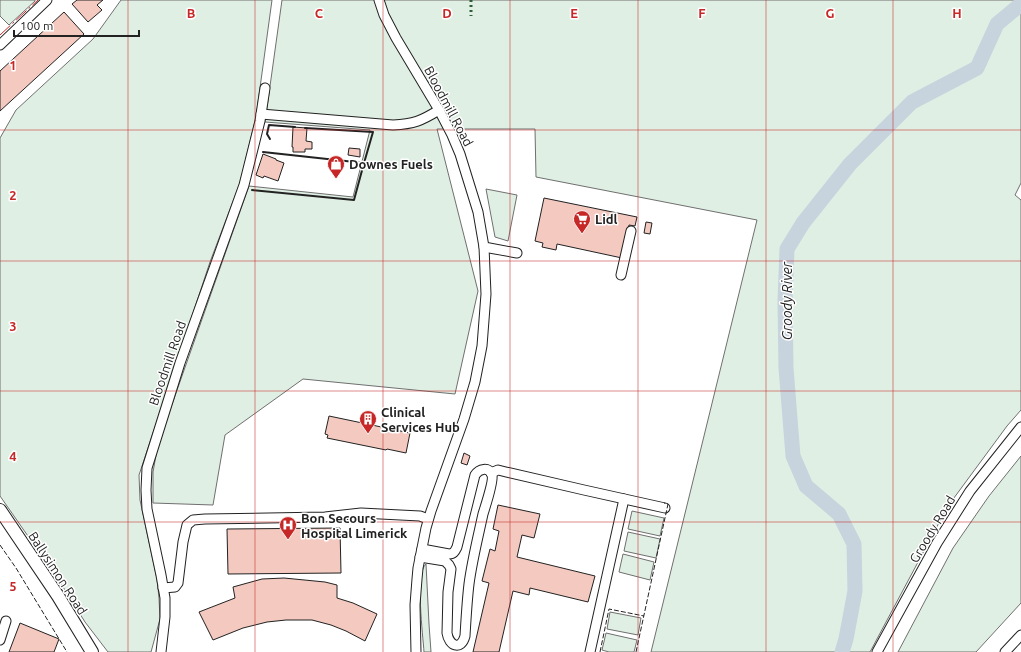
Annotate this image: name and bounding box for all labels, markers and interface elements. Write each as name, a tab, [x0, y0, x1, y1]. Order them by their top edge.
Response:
text: B	[187, 6, 196, 20]
text: C	[315, 6, 324, 20]
text: D	[442, 6, 452, 20]
text: E	[570, 6, 578, 20]
text: F	[698, 6, 706, 20]
text: G	[826, 6, 835, 20]
text: H	[952, 6, 962, 20]
scale bar	[14, 12, 139, 38]
text: 100 m	[20, 19, 53, 32]
text: 1	[9, 58, 17, 72]
street label: Bloodmill Road	[422, 64, 476, 148]
shop icon: Downes Fuels	[326, 154, 346, 179]
place label: Downes Fuels	[349, 157, 433, 171]
text: 2	[9, 188, 17, 202]
supermarket icon: Lidl	[572, 209, 592, 234]
place label: Lidl	[595, 212, 618, 226]
water label: Groody River	[779, 261, 795, 340]
text: 3	[9, 319, 17, 333]
street label: Bloodmill Road	[146, 319, 188, 407]
place label: Clinical Services Hub	[381, 405, 460, 434]
building icon: Clinical Services Hub	[358, 409, 378, 434]
text: 4	[9, 449, 17, 463]
street label: Groody Road	[907, 493, 957, 565]
place label: Bon Secours Hospital Limerick	[301, 511, 408, 540]
hospital icon: Bon Secours Hospital Limerick	[278, 515, 298, 540]
street label: Ballysimon Road	[26, 529, 90, 617]
text: 5	[9, 579, 17, 593]

